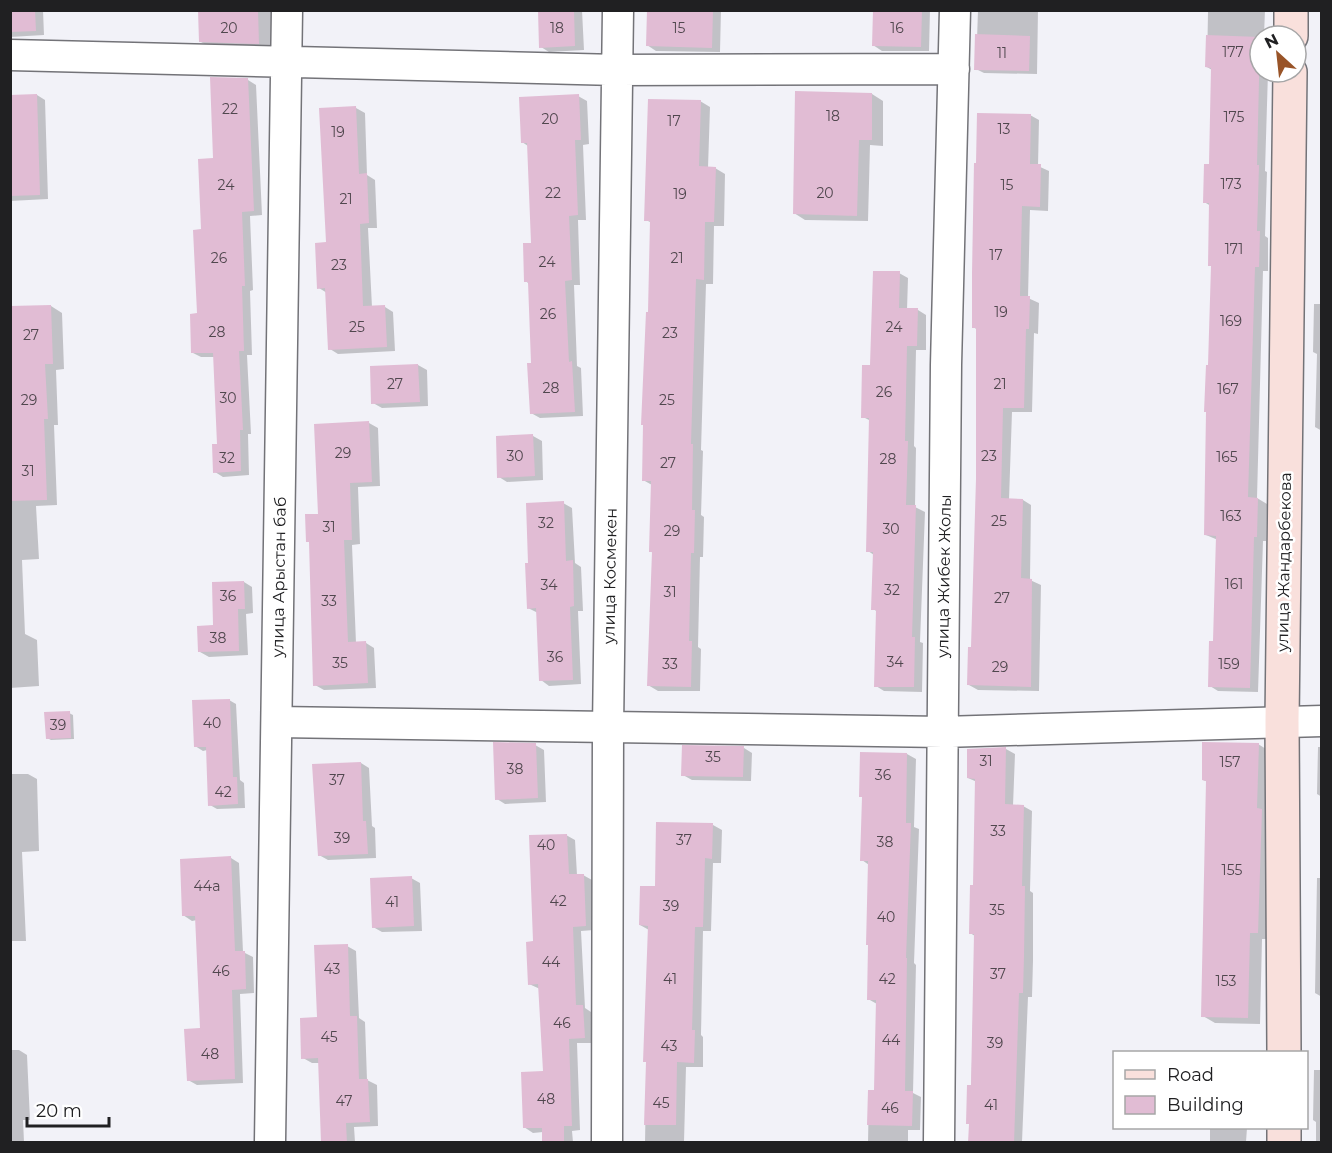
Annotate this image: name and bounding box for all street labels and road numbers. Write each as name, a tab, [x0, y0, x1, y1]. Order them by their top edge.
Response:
street label: улица Жандарбекова	[1273, 472, 1295, 653]
street label: улица Жибек Жолы	[933, 494, 955, 659]
street label: улица Арыстан баб	[268, 497, 290, 658]
street label: улица Космекен	[599, 508, 621, 645]

